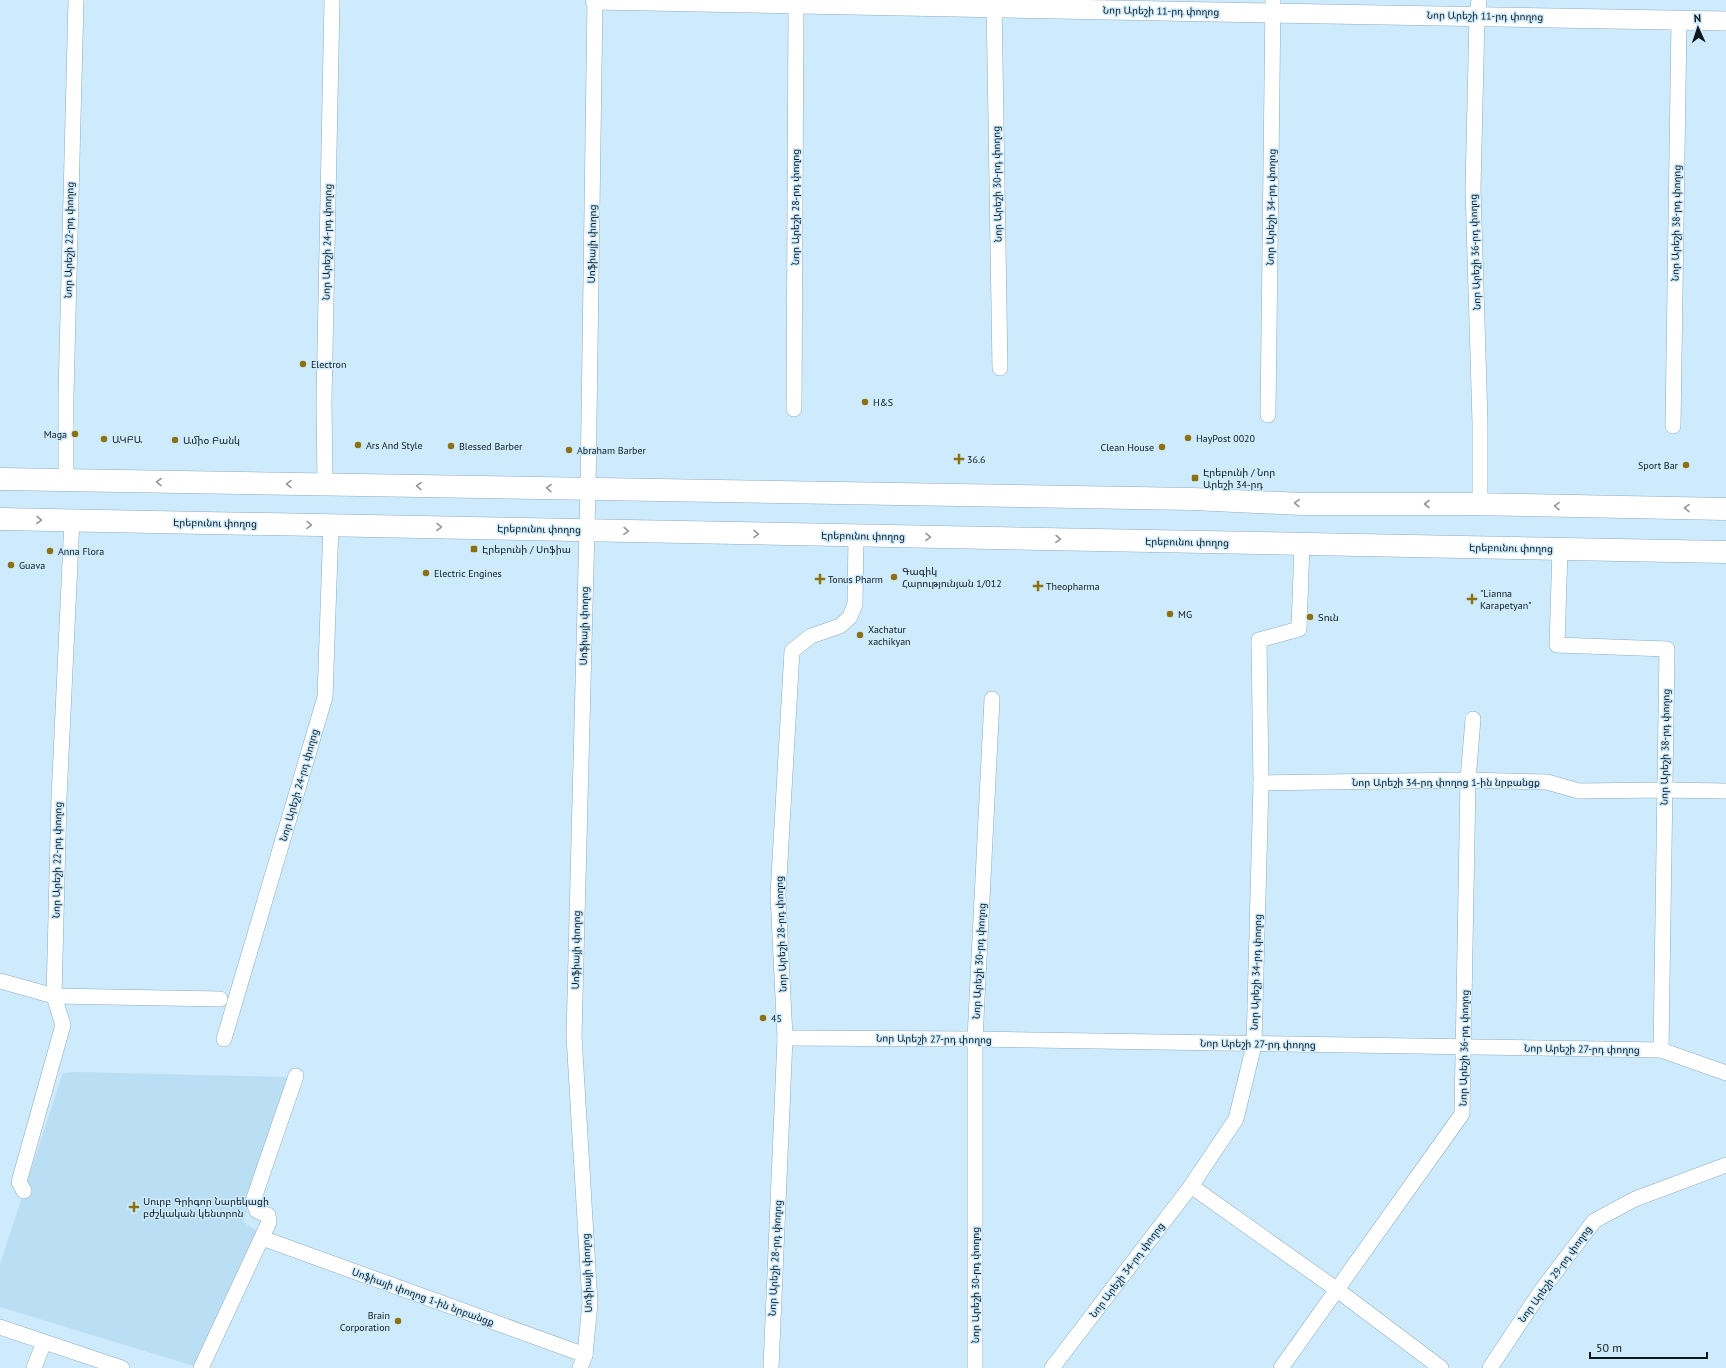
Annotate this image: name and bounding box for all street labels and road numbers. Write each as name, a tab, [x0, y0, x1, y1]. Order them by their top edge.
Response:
street label: Նոր Արեշի 11-րդ փողոց	[1103, 3, 1219, 19]
street label: Նոր Արեշի 11-րդ փողոց	[1427, 8, 1543, 24]
street label: Նոր Արեշի 30-րդ փողոց	[989, 126, 1005, 242]
street label: Նոր Արեշի 28-րդ փողոց	[789, 149, 802, 265]
street label: Նոր Արեշի 34-րդ փողոց	[1263, 149, 1279, 265]
street label: Նոր Արեշի 38-րդ փողոց	[1668, 165, 1684, 281]
street label: Նոր Արեշի 22-րդ փողոց	[61, 182, 77, 298]
street label: Նոր Արեշի 24-րդ փողոց	[319, 184, 335, 300]
street label: Նոր Արեշի 36-րդ փողոց	[1466, 194, 1484, 310]
street label: Սոֆիայի փողոց	[585, 204, 599, 284]
street label: Էրեբունու փողոց	[173, 516, 257, 530]
street label: Էրեբունու փողոց	[497, 522, 581, 536]
street label: Էրեբունու փողոց	[821, 529, 905, 543]
street label: Էրեբունու փողոց	[1145, 535, 1229, 549]
street label: Էրեբունու փողոց	[1469, 541, 1553, 555]
street label: Սոֆիայի փողոց	[577, 586, 591, 666]
street label: Նոր Արեշի 38-րդ փողոց	[1657, 689, 1673, 805]
street label: Նոր Արեշի 24-րդ փողոց	[277, 727, 321, 843]
street label: Նոր Արեշի 34-րդ փողոց 1-ին նրբանցք	[1352, 776, 1540, 789]
street label: Նոր Արեշի 22-րդ փողոց	[49, 802, 65, 918]
street label: Նոր Արեշի 28-րդ փողոց	[772, 876, 790, 992]
street label: Նոր Արեշի 30-րդ փողոց	[969, 903, 989, 1019]
street label: Սոֆիայի փողոց	[569, 910, 583, 990]
street label: Նոր Արեշի 34-րդ փողոց	[1247, 914, 1265, 1030]
street label: Նոր Արեշի 36-րդ փողոց	[1456, 990, 1472, 1106]
street label: Նոր Արեշի 27-րդ փողոց	[876, 1031, 992, 1047]
street label: Նոր Արեշի 27-րդ փողոց	[1200, 1036, 1316, 1052]
street label: Նոր Արեշի 27-րդ փողոց	[1524, 1041, 1640, 1057]
street label: Նոր Արեշի 28-րդ փողոց	[765, 1200, 785, 1316]
street label: Նոր Արեշի 34-րդ փողոց	[1087, 1220, 1167, 1320]
street label: Նոր Արեշի 29-րդ փողոց	[1516, 1223, 1594, 1325]
street label: Նոր Արեշի 30-րդ փողոց	[969, 1227, 982, 1343]
street label: Սոֆիայի փողոց	[579, 1233, 595, 1313]
street label: Սոֆիայի փողոց 1-ին նրբանցք	[350, 1265, 496, 1329]

